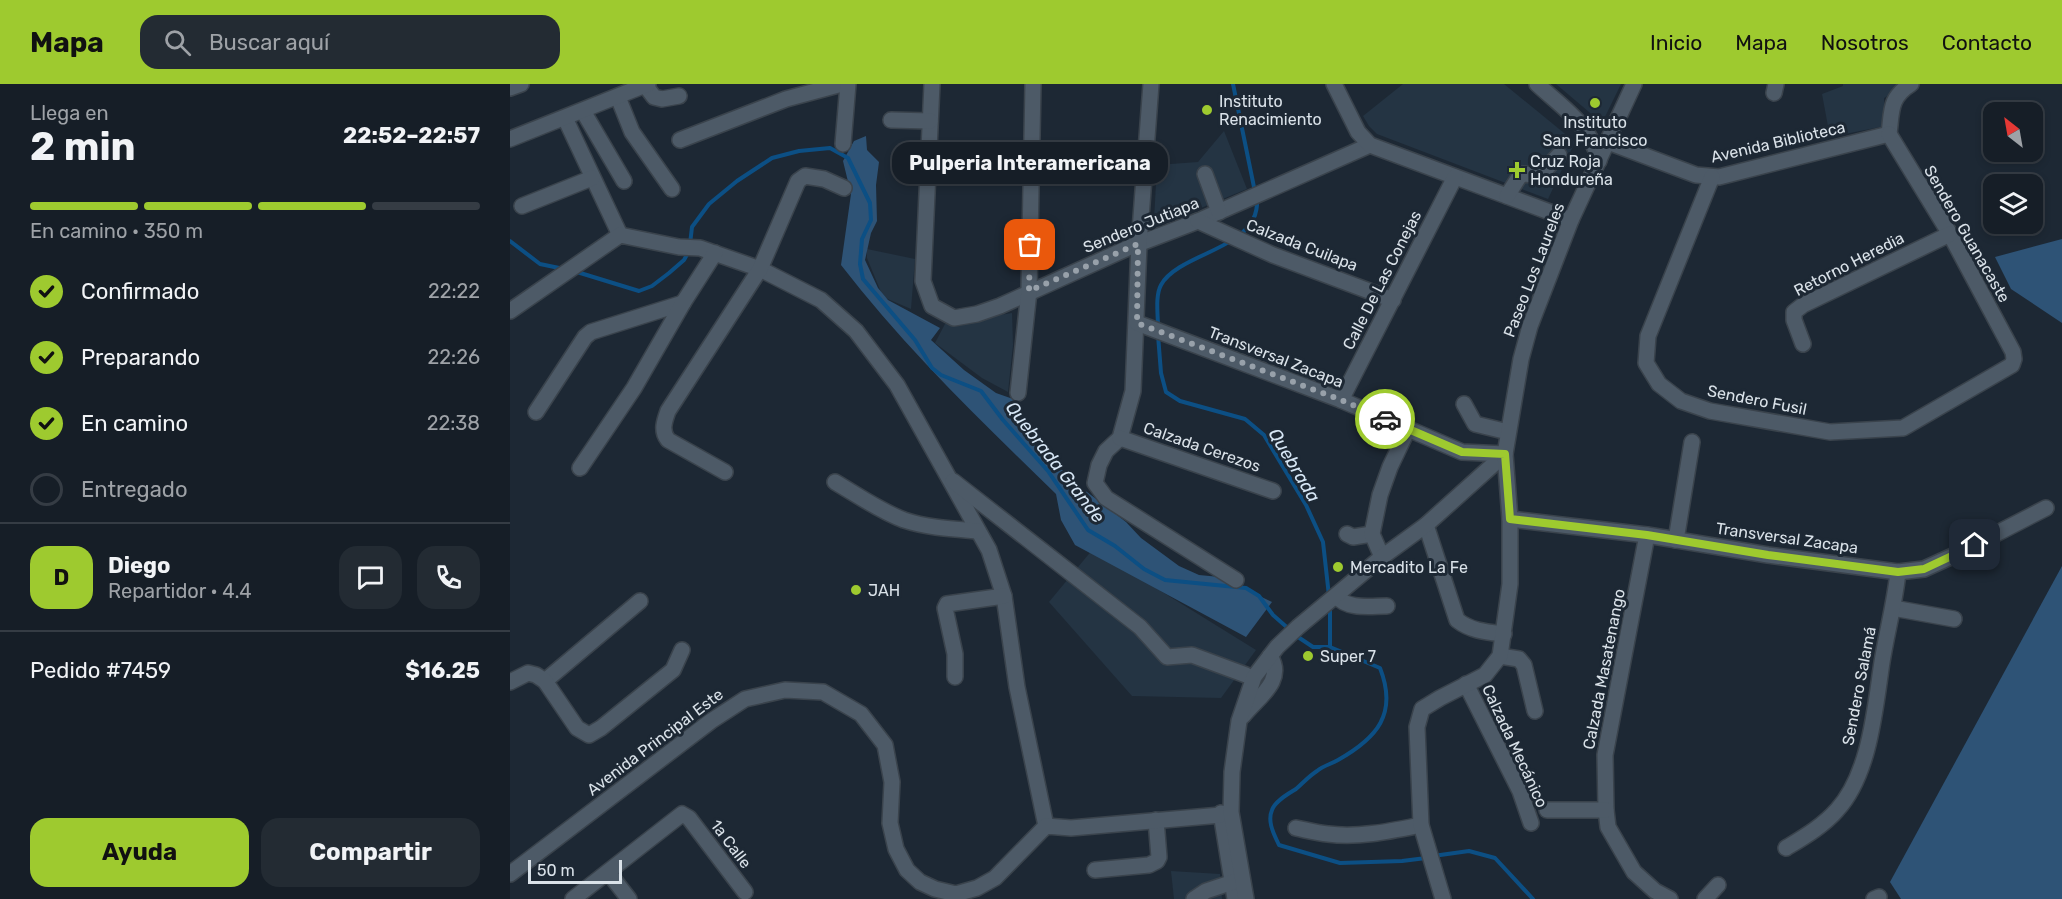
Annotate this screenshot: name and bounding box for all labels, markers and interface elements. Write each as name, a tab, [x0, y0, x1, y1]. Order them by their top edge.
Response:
search box	[140, 15, 560, 69]
text: Mapa	[30, 26, 104, 59]
icon: search	[161, 26, 194, 59]
text: Buscar aquí	[209, 29, 329, 56]
text: Inicio	[1650, 30, 1702, 55]
text: Mapa	[1735, 30, 1788, 55]
text: Nosotros	[1821, 30, 1909, 55]
text: Contacto	[1942, 30, 2032, 55]
place label: Instituto Renacimiento	[1219, 92, 1322, 129]
marker: Instituto San Francisco	[1588, 96, 1602, 110]
text: Llega en	[30, 101, 109, 125]
north arrow	[1983, 102, 2043, 162]
map controls	[1983, 102, 2043, 234]
marker: Instituto Renacimiento	[1200, 103, 1214, 117]
place label: Instituto San Francisco	[1543, 113, 1647, 150]
street label: Avenida Biblioteca	[1709, 117, 1847, 167]
text: 22:52–22:57	[343, 122, 480, 149]
text: 2 min	[30, 124, 136, 170]
callout: Pulperia Interamericana	[892, 143, 1168, 185]
text: Pulperia Interamericana	[909, 151, 1151, 175]
place label: Cruz Roja Hondureña	[1530, 152, 1613, 189]
marker: Cruz Roja Hondureña	[1508, 161, 1526, 179]
street label: Sendero Guanacaste	[1920, 162, 2014, 306]
button: layers	[1983, 174, 2043, 234]
street label: Sendero Jutiapa	[1080, 193, 1202, 257]
street label: Paseo Los Laureles	[1500, 200, 1568, 340]
street label: Calle De Las Conejas	[1339, 207, 1425, 353]
street label: Calzada Cuilapa	[1244, 215, 1360, 275]
text: En camino · 350 m	[30, 219, 203, 243]
pin	[1004, 219, 1055, 270]
icon: bag	[1013, 228, 1046, 261]
street label: Retorno Heredia	[1791, 228, 1907, 300]
icon: check	[30, 275, 63, 308]
text: Confirmado	[81, 278, 199, 305]
text: 22:22	[428, 279, 480, 303]
street label: Transversal Zacapa	[1206, 322, 1346, 392]
icon: check	[30, 341, 63, 374]
text: Preparando	[81, 344, 200, 371]
text: 22:26	[428, 345, 480, 369]
street label: Sendero Fusil	[1706, 381, 1808, 419]
courier	[1355, 389, 1415, 449]
water label: Quebrada Grande	[1001, 397, 1109, 527]
icon: car	[1369, 403, 1402, 436]
icon: check	[30, 407, 63, 440]
text: En camino	[81, 410, 188, 437]
text: 22:38	[427, 411, 480, 435]
street label: Calzada Cerezos	[1141, 418, 1263, 476]
water label: Quebrada	[1263, 424, 1325, 506]
text: Entregado	[81, 476, 188, 503]
street label: Transversal Zacapa	[1715, 519, 1859, 557]
pin	[1949, 519, 2000, 570]
icon: home	[1958, 528, 1991, 561]
button: chat	[339, 546, 402, 609]
button: phone	[417, 546, 480, 609]
text: Diego	[108, 552, 171, 579]
place label: Mercadito La Fe	[1350, 558, 1468, 577]
marker: Mercadito La Fe	[1331, 560, 1345, 574]
text: D	[54, 564, 69, 591]
text: Repartidor · 4.4	[108, 579, 252, 603]
place label: JAH	[868, 581, 900, 600]
marker: JAH	[849, 583, 863, 597]
street label: Calzada Masatenango	[1579, 587, 1629, 751]
street label: Sendero Salamá	[1838, 625, 1880, 747]
place label: Super 7	[1320, 647, 1376, 666]
marker: Super 7	[1301, 649, 1315, 663]
text: Pedido #7459	[30, 657, 171, 684]
text: $16.25	[405, 657, 480, 684]
street label: Calzada Mecánico	[1478, 681, 1552, 811]
street label: Avenida Principal Este	[583, 685, 727, 799]
street label: 1a Calle	[707, 816, 755, 872]
button: Ayuda	[30, 818, 249, 887]
button: Compartir	[261, 818, 480, 887]
scale bar	[528, 857, 622, 884]
text: 50 m	[537, 861, 575, 880]

